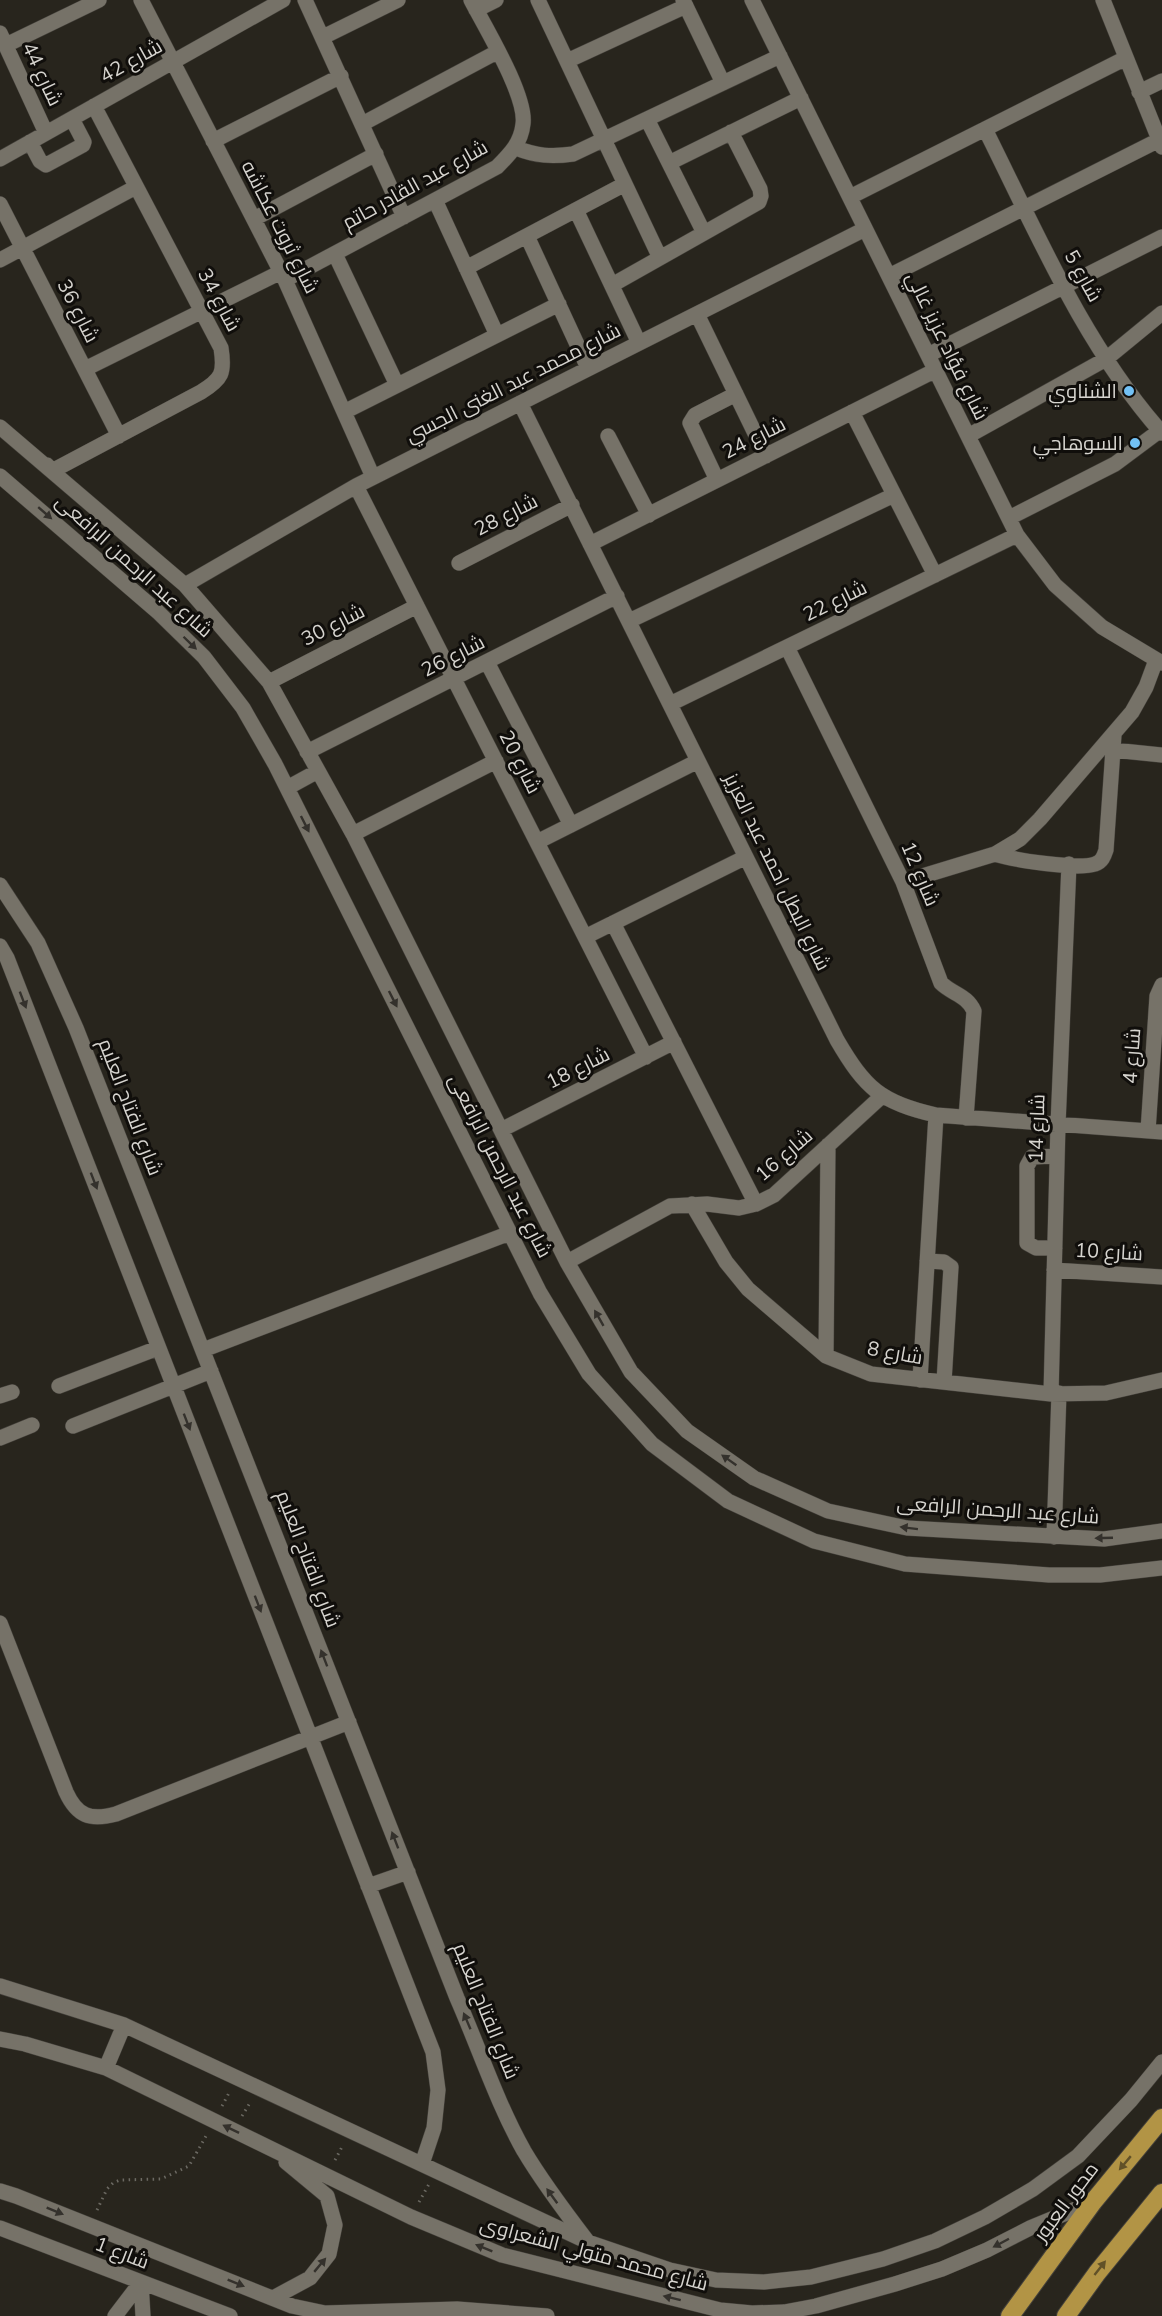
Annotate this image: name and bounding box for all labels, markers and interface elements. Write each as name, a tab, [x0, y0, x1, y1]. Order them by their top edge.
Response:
street label: شارع 42	[95, 33, 167, 89]
street label: شارع 44	[15, 38, 69, 110]
street label: شارع عبد القادر حاتم	[337, 134, 493, 236]
street label: شارع ثروت عكاشه	[235, 156, 325, 298]
street label: شارع 5	[1058, 245, 1108, 307]
street label: شارع 34	[191, 264, 247, 336]
street label: شارع فؤاد عزيز غالي	[898, 267, 995, 426]
street label: شارع 36	[51, 275, 105, 347]
street label: شارع محمد عبد الغنى الجسي	[401, 317, 626, 450]
place label: الشناوي	[1048, 378, 1117, 407]
marker: الشناوي	[1122, 384, 1136, 398]
street label: شارع 24	[718, 411, 790, 465]
place label: السوهاجي	[1033, 430, 1123, 459]
marker: السوهاجي	[1128, 436, 1142, 450]
street label: شارع عبد الرحمن الرافعى	[50, 488, 218, 644]
street label: شارع 28	[470, 488, 542, 542]
one-way arrow	[37, 506, 52, 519]
street label: شارع 22	[799, 574, 871, 628]
street label: شارع 30	[297, 598, 369, 652]
street label: شارع 26	[417, 629, 489, 683]
one-way arrow	[182, 636, 196, 650]
street label: شارع 20	[493, 726, 547, 798]
street label: شارع البطل احمد عبد العزيز	[717, 768, 837, 975]
one-way arrow	[301, 816, 310, 833]
street label: شارع 12	[894, 837, 946, 911]
one-way arrow	[388, 990, 397, 1007]
one-way arrow	[19, 991, 28, 1009]
street label: شارع 4	[1117, 1027, 1147, 1085]
street label: شارع الفتاح العليم	[91, 1035, 169, 1179]
street label: شارع 18	[542, 1041, 614, 1095]
street label: شارع عبد الرحمن الرافعى	[442, 1070, 558, 1262]
street label: شارع 14	[1022, 1094, 1052, 1162]
street label: شارع 16	[750, 1123, 818, 1187]
one-way arrow	[89, 1173, 99, 1191]
street label: شارع 10	[1074, 1237, 1144, 1267]
one-way arrow	[594, 1310, 605, 1326]
street label: شارع 8	[865, 1335, 925, 1371]
one-way arrow	[183, 1413, 192, 1431]
one-way arrow	[721, 1454, 737, 1466]
street label: شارع الفتاح العليم	[269, 1487, 347, 1631]
street label: شارع عبد الرحمن الرافعى	[896, 1489, 1100, 1531]
one-way arrow	[900, 1523, 919, 1532]
one-way arrow	[1094, 1533, 1113, 1542]
one-way arrow	[253, 1595, 263, 1613]
one-way arrow	[319, 1649, 328, 1667]
one-way arrow	[390, 1830, 400, 1848]
street label: شارع الفتاح العليم	[446, 1939, 526, 2083]
one-way arrow	[462, 2012, 471, 2030]
one-way arrow	[223, 2124, 240, 2134]
one-way arrow	[1119, 2156, 1131, 2171]
street label: محور العبور	[1027, 2157, 1105, 2248]
one-way arrow	[547, 2188, 559, 2203]
one-way arrow	[46, 2207, 64, 2216]
street label: شارع محمد متولي الشعراوى	[477, 2211, 711, 2299]
street label: شارع 1	[91, 2230, 153, 2276]
one-way arrow	[992, 2238, 1009, 2248]
one-way arrow	[474, 2243, 492, 2253]
one-way arrow	[313, 2258, 326, 2273]
one-way arrow	[1094, 2261, 1106, 2276]
one-way arrow	[227, 2279, 245, 2289]
one-way arrow	[663, 2293, 681, 2303]

